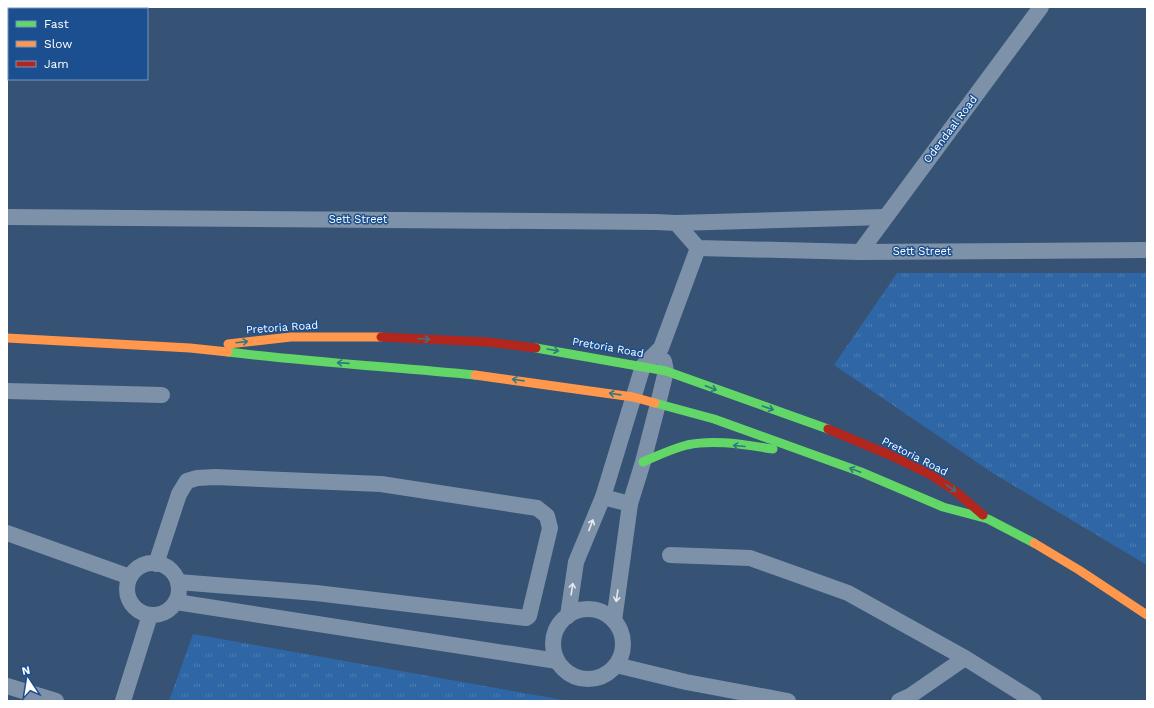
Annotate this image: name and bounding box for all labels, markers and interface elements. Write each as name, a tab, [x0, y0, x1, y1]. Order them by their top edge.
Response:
legend	[8, 8, 148, 80]
text: Fast	[44, 17, 69, 31]
text: Slow	[44, 37, 72, 51]
text: Jam	[44, 57, 69, 71]
street label: Odendaal Road	[921, 93, 980, 166]
street label: Sett Street	[329, 213, 388, 226]
street label: Sett Street	[893, 245, 952, 258]
street label: Pretoria Road	[245, 318, 319, 337]
one-way arrow	[417, 335, 430, 342]
street label: Pretoria Road	[571, 335, 645, 360]
one-way arrow	[235, 338, 248, 346]
one-way arrow	[546, 346, 559, 354]
one-way arrow	[337, 360, 350, 367]
one-way arrow	[512, 376, 525, 384]
one-way arrow	[705, 384, 717, 392]
one-way arrow	[609, 390, 622, 398]
one-way arrow	[761, 405, 774, 412]
street label: Pretoria Road	[880, 434, 950, 479]
one-way arrow	[733, 442, 746, 449]
one-way arrow	[850, 466, 862, 474]
one-way arrow	[945, 484, 956, 492]
one-way arrow	[587, 520, 595, 532]
one-way arrow	[568, 583, 576, 596]
one-way arrow	[613, 589, 621, 602]
north arrow	[8, 660, 48, 700]
text: N	[21, 664, 31, 678]

